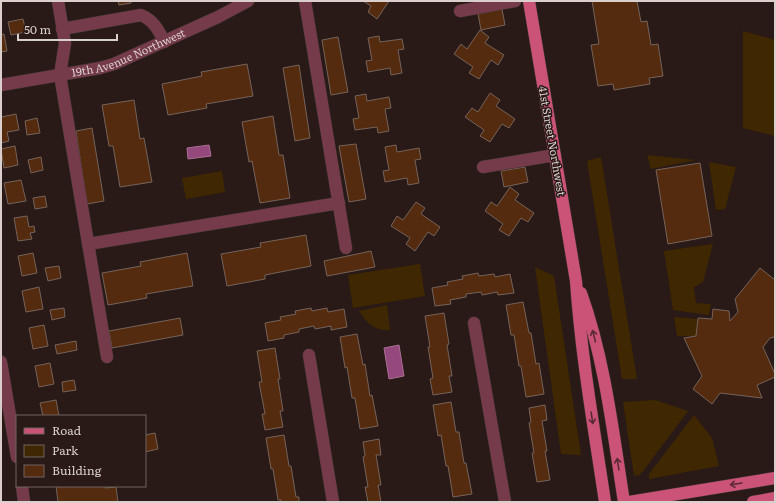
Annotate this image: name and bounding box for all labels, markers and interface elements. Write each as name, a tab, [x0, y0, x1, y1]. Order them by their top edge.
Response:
scale bar	[18, 16, 117, 42]
text: 50 m	[24, 20, 51, 38]
street label: 19th Avenue Northwest	[70, 24, 188, 80]
street label: 41st Street Northwest	[535, 85, 571, 198]
one-way arrow	[590, 329, 598, 342]
one-way arrow	[588, 411, 596, 424]
legend	[16, 415, 146, 487]
text: Road	[52, 421, 82, 439]
text: Park	[52, 441, 79, 459]
one-way arrow	[614, 457, 622, 470]
text: Building	[52, 461, 102, 479]
one-way arrow	[730, 480, 743, 488]

